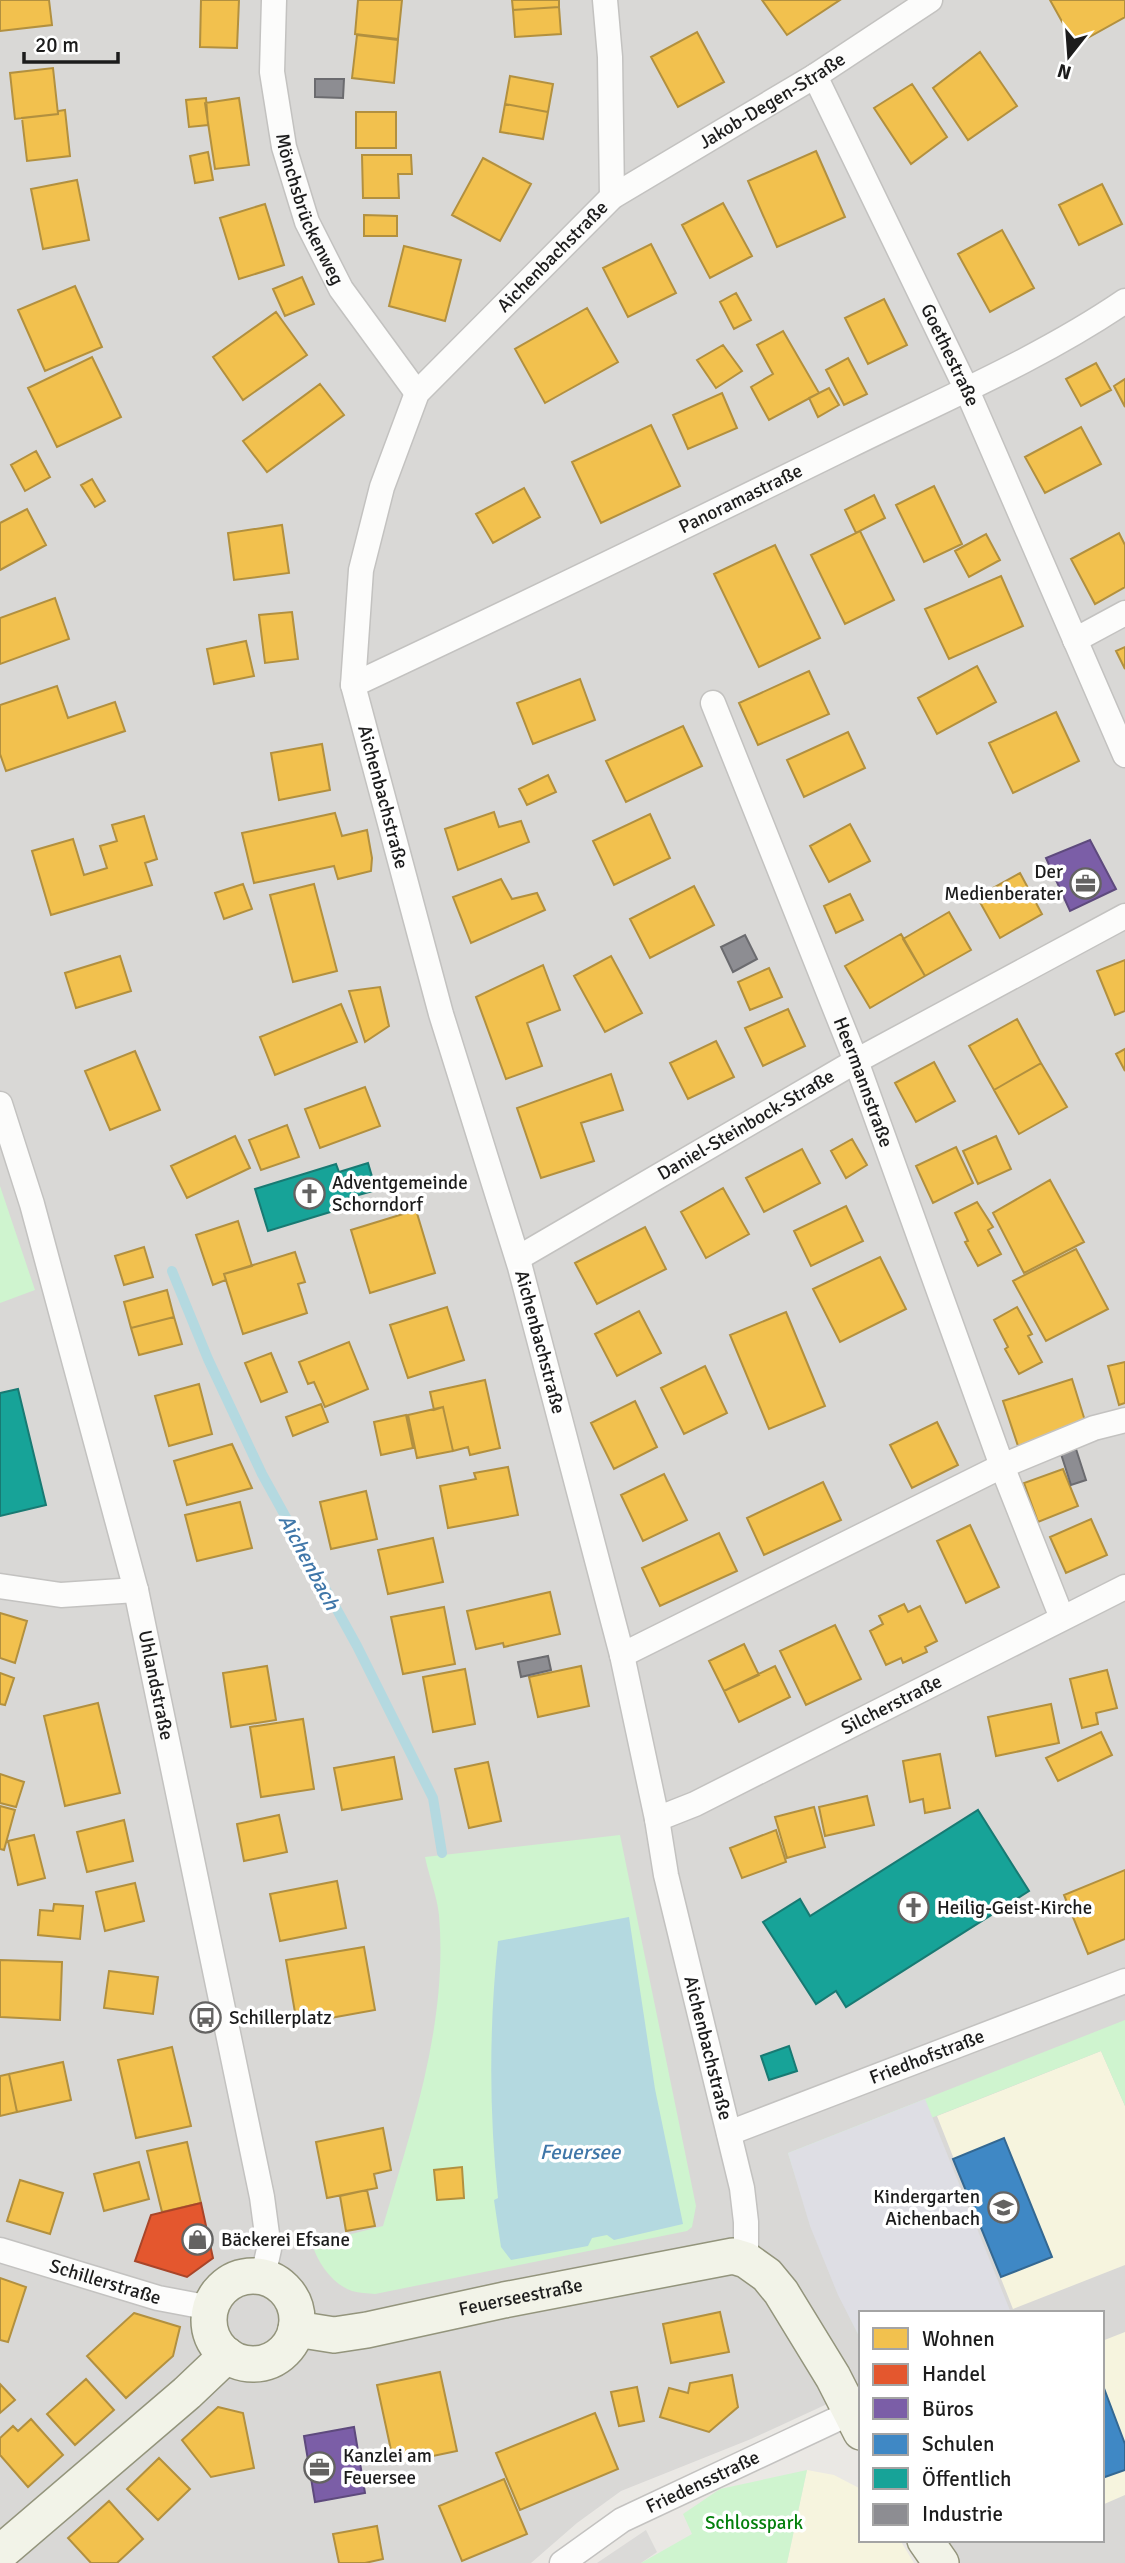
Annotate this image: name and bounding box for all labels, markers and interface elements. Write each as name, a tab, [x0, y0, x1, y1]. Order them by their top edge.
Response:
scale bar	[24, 21, 119, 65]
north arrow	[1034, 21, 1104, 91]
text: 20 m	[35, 32, 79, 58]
street label: Jakob-Degen-Straße	[695, 47, 850, 154]
text: N	[1054, 58, 1074, 85]
street label: Mönchsbrückenweg	[270, 132, 349, 289]
street label: Aichenbachstraße	[492, 196, 613, 318]
street label: Goethestraße	[915, 300, 985, 410]
street label: Panoramastraße	[675, 459, 806, 539]
street label: Aichenbachstraße	[352, 723, 414, 871]
place label: Der Medienberater	[944, 860, 1063, 906]
office icon: Der Medienberater	[1069, 866, 1103, 900]
street label: Heermannstraße	[828, 1014, 898, 1151]
street label: Daniel-Steinbock-Straße	[653, 1064, 839, 1186]
place label: Adventgemeinde Schorndorf	[332, 1171, 468, 1217]
church icon: Adventgemeinde Schorndorf	[292, 1177, 326, 1211]
street label: Aichenbachstraße	[509, 1268, 571, 1416]
water label: Aichenbach	[273, 1510, 345, 1615]
street label: Uhlandstraße	[133, 1628, 179, 1742]
street label: Silcherstraße	[837, 1669, 946, 1740]
church icon: Heilig-Geist-Kirche	[897, 1891, 931, 1925]
place label: Heilig-Geist-Kirche	[937, 1896, 1092, 1920]
street label: Aichenbachstraße	[678, 1973, 738, 2123]
bus stop icon: Schillerplatz	[189, 2001, 223, 2035]
place label: Schillerplatz	[229, 2006, 332, 2030]
street label: Friedhofstraße	[866, 2024, 988, 2090]
water label: Feuersee	[540, 2139, 622, 2165]
place label: Kindergarten Aichenbach	[873, 2185, 980, 2231]
school or university icon: Kindergarten Aichenbach	[986, 2191, 1020, 2225]
shop icon: Bäckerei Efsane	[181, 2223, 215, 2257]
place label: Bäckerei Efsane	[221, 2228, 350, 2252]
street label: Schillerstraße	[47, 2254, 164, 2310]
street label: Feuerseestraße	[456, 2273, 585, 2322]
legend	[859, 2311, 1104, 2542]
text: Wohnen	[922, 2326, 995, 2352]
text: Handel	[922, 2361, 986, 2387]
text: Büros	[922, 2396, 974, 2422]
text: Schulen	[922, 2431, 994, 2457]
place label: Kanzlei am Feuersee	[343, 2444, 432, 2490]
street label: Friedensstraße	[642, 2445, 763, 2519]
office icon: Kanzlei am Feuersee	[303, 2450, 337, 2484]
text: Öffentlich	[922, 2466, 1012, 2492]
text: Industrie	[922, 2501, 1003, 2527]
park label: Schlosspark	[705, 2511, 803, 2535]

